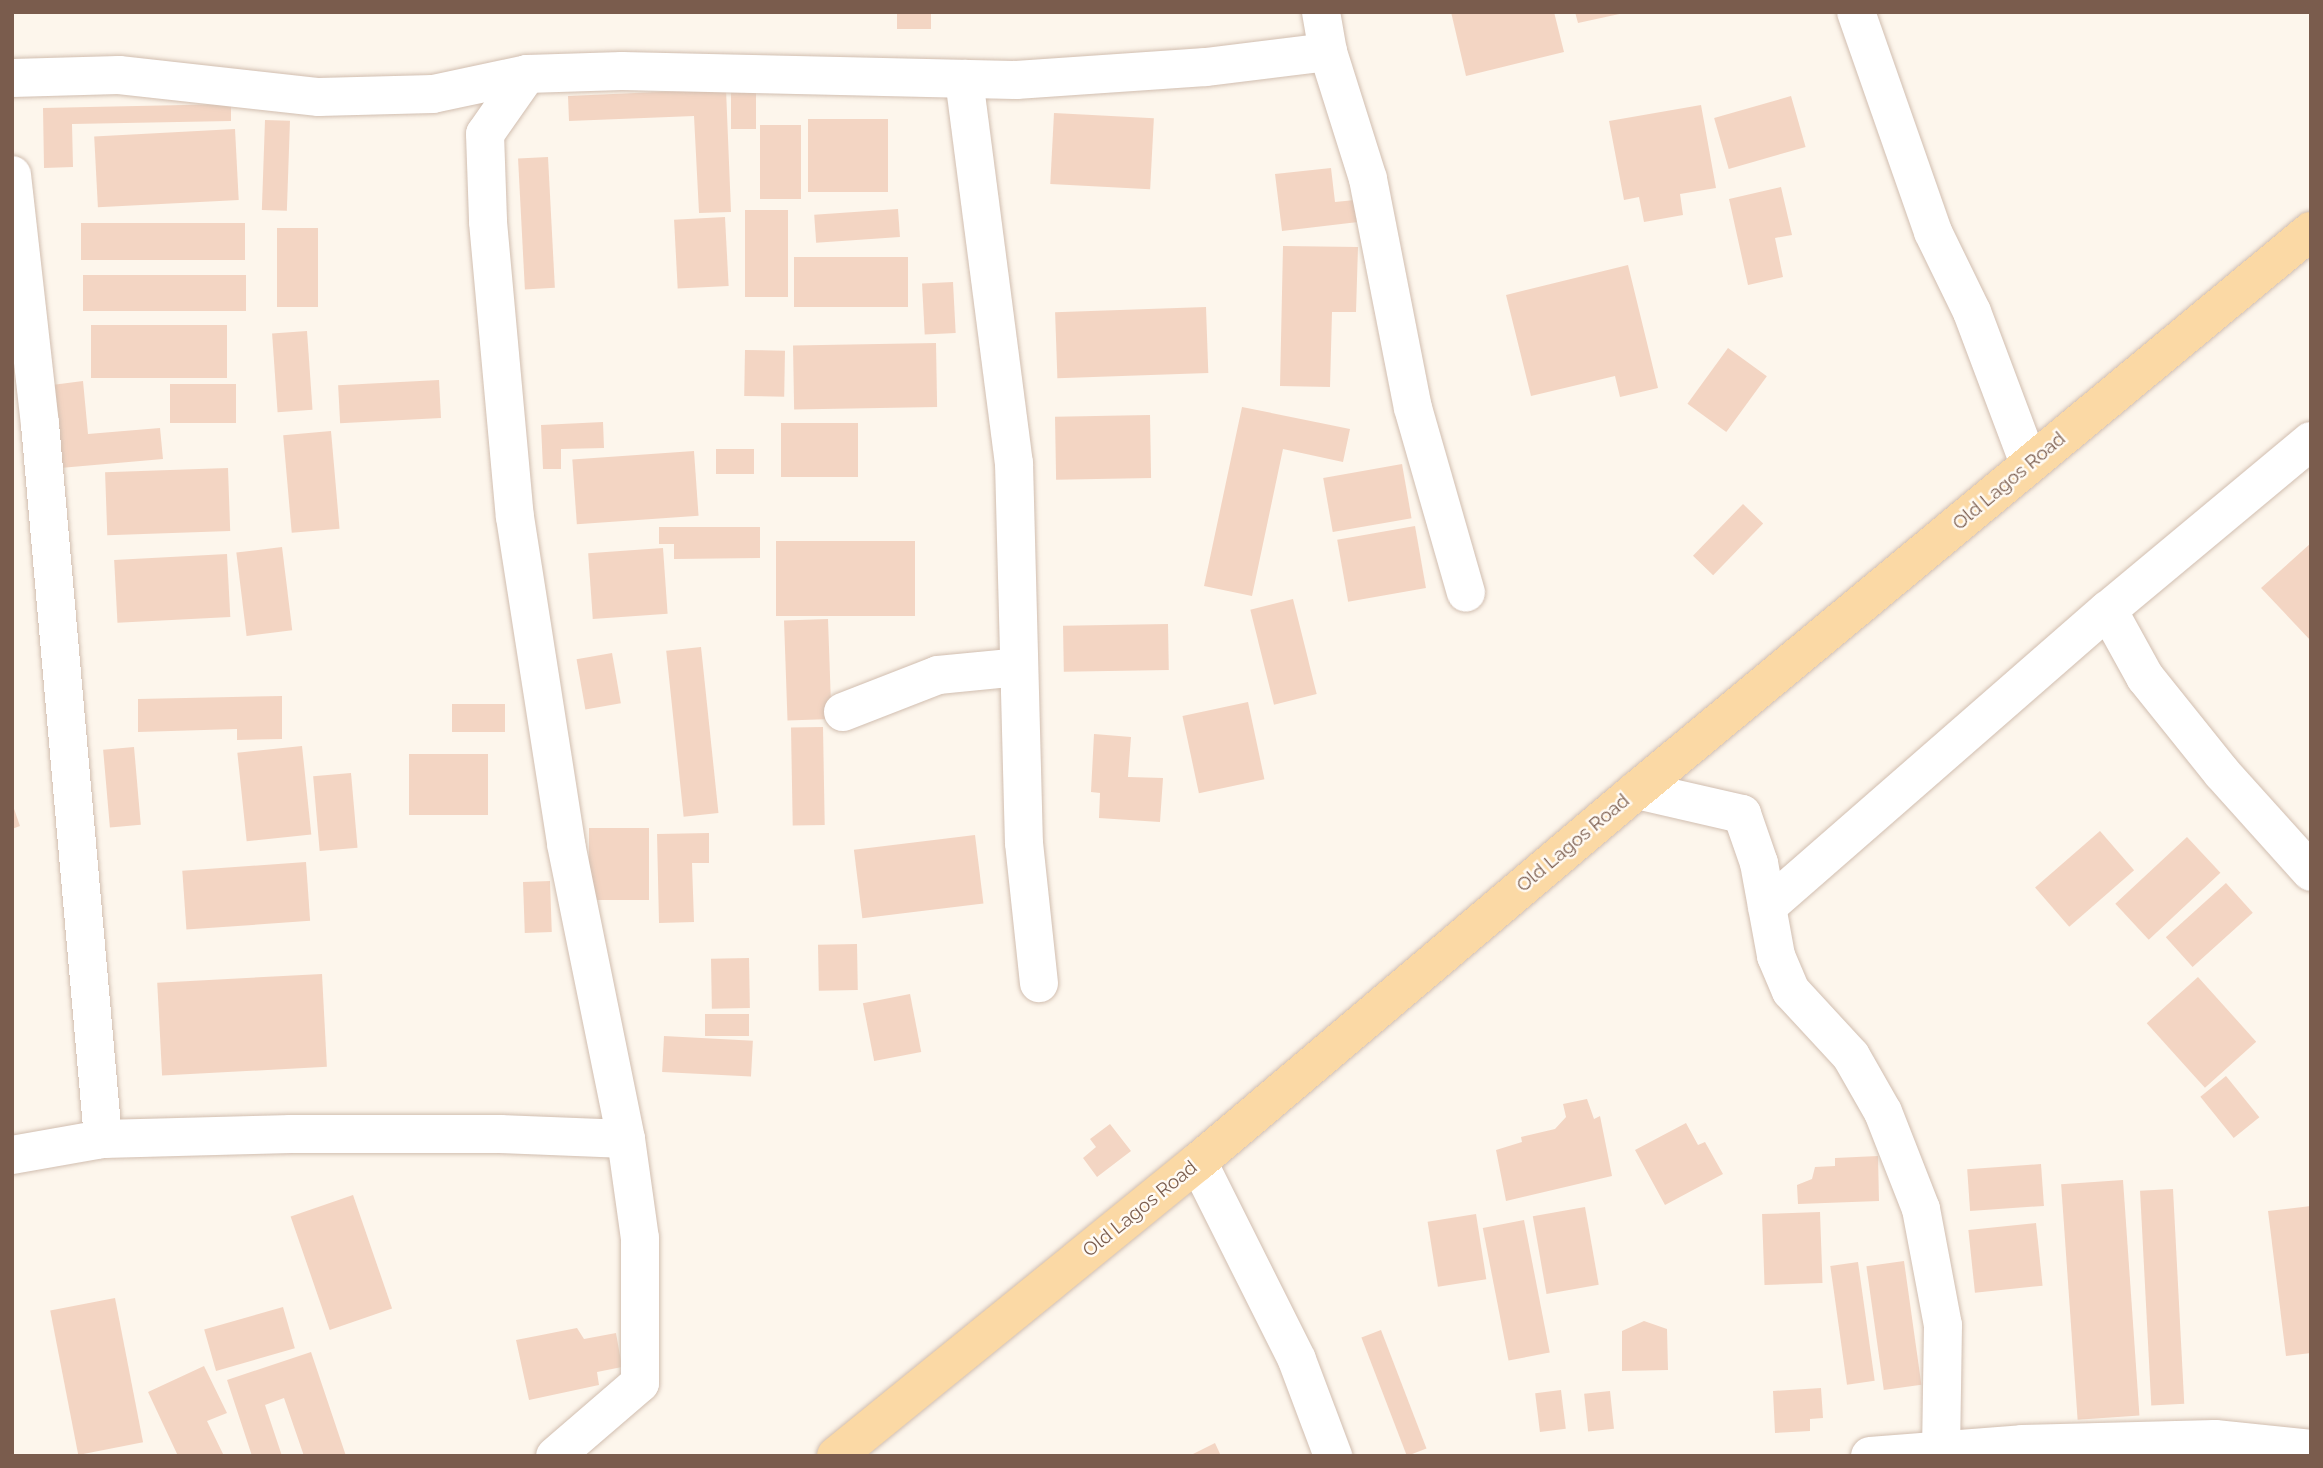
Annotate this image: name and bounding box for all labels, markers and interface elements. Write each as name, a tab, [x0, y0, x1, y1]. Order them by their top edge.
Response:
street label: Old Lagos Road	[1948, 427, 2070, 535]
street label: Old Lagos Road	[1512, 789, 1634, 897]
street label: Old Lagos Road	[1078, 1156, 1202, 1262]

